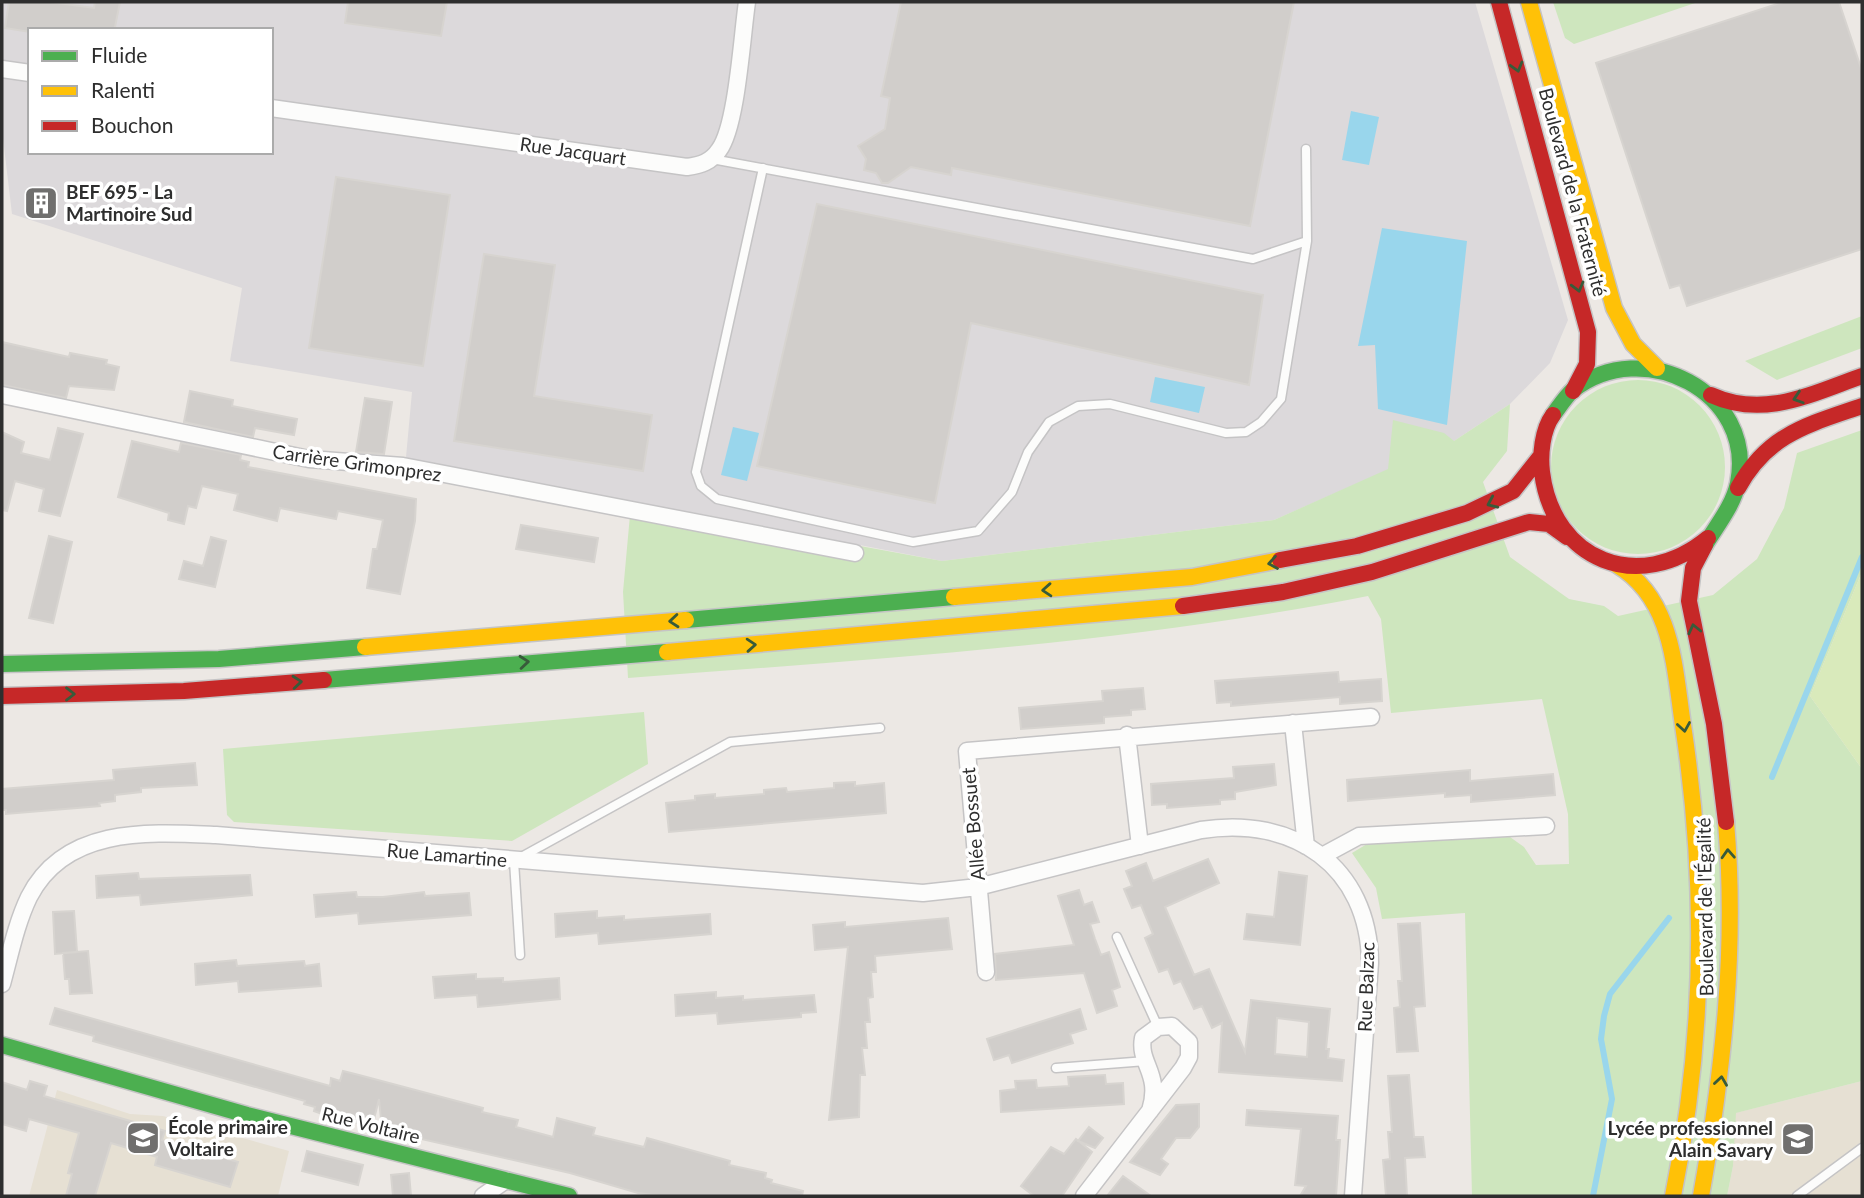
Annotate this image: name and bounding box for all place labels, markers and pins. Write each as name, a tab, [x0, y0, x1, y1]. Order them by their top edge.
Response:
place label: BEF 695 - La Martinoire Sud	[66, 180, 192, 225]
building icon: BEF 695 - La Martinoire Sud	[22, 184, 60, 222]
place label: École primaire Voltaire	[167, 1115, 288, 1160]
place label: Lycée professionnel Alain Savary	[1608, 1116, 1774, 1161]
school or university icon: École primaire Voltaire	[124, 1119, 162, 1157]
school or university icon: Lycée professionnel Alain Savary	[1779, 1120, 1817, 1158]

